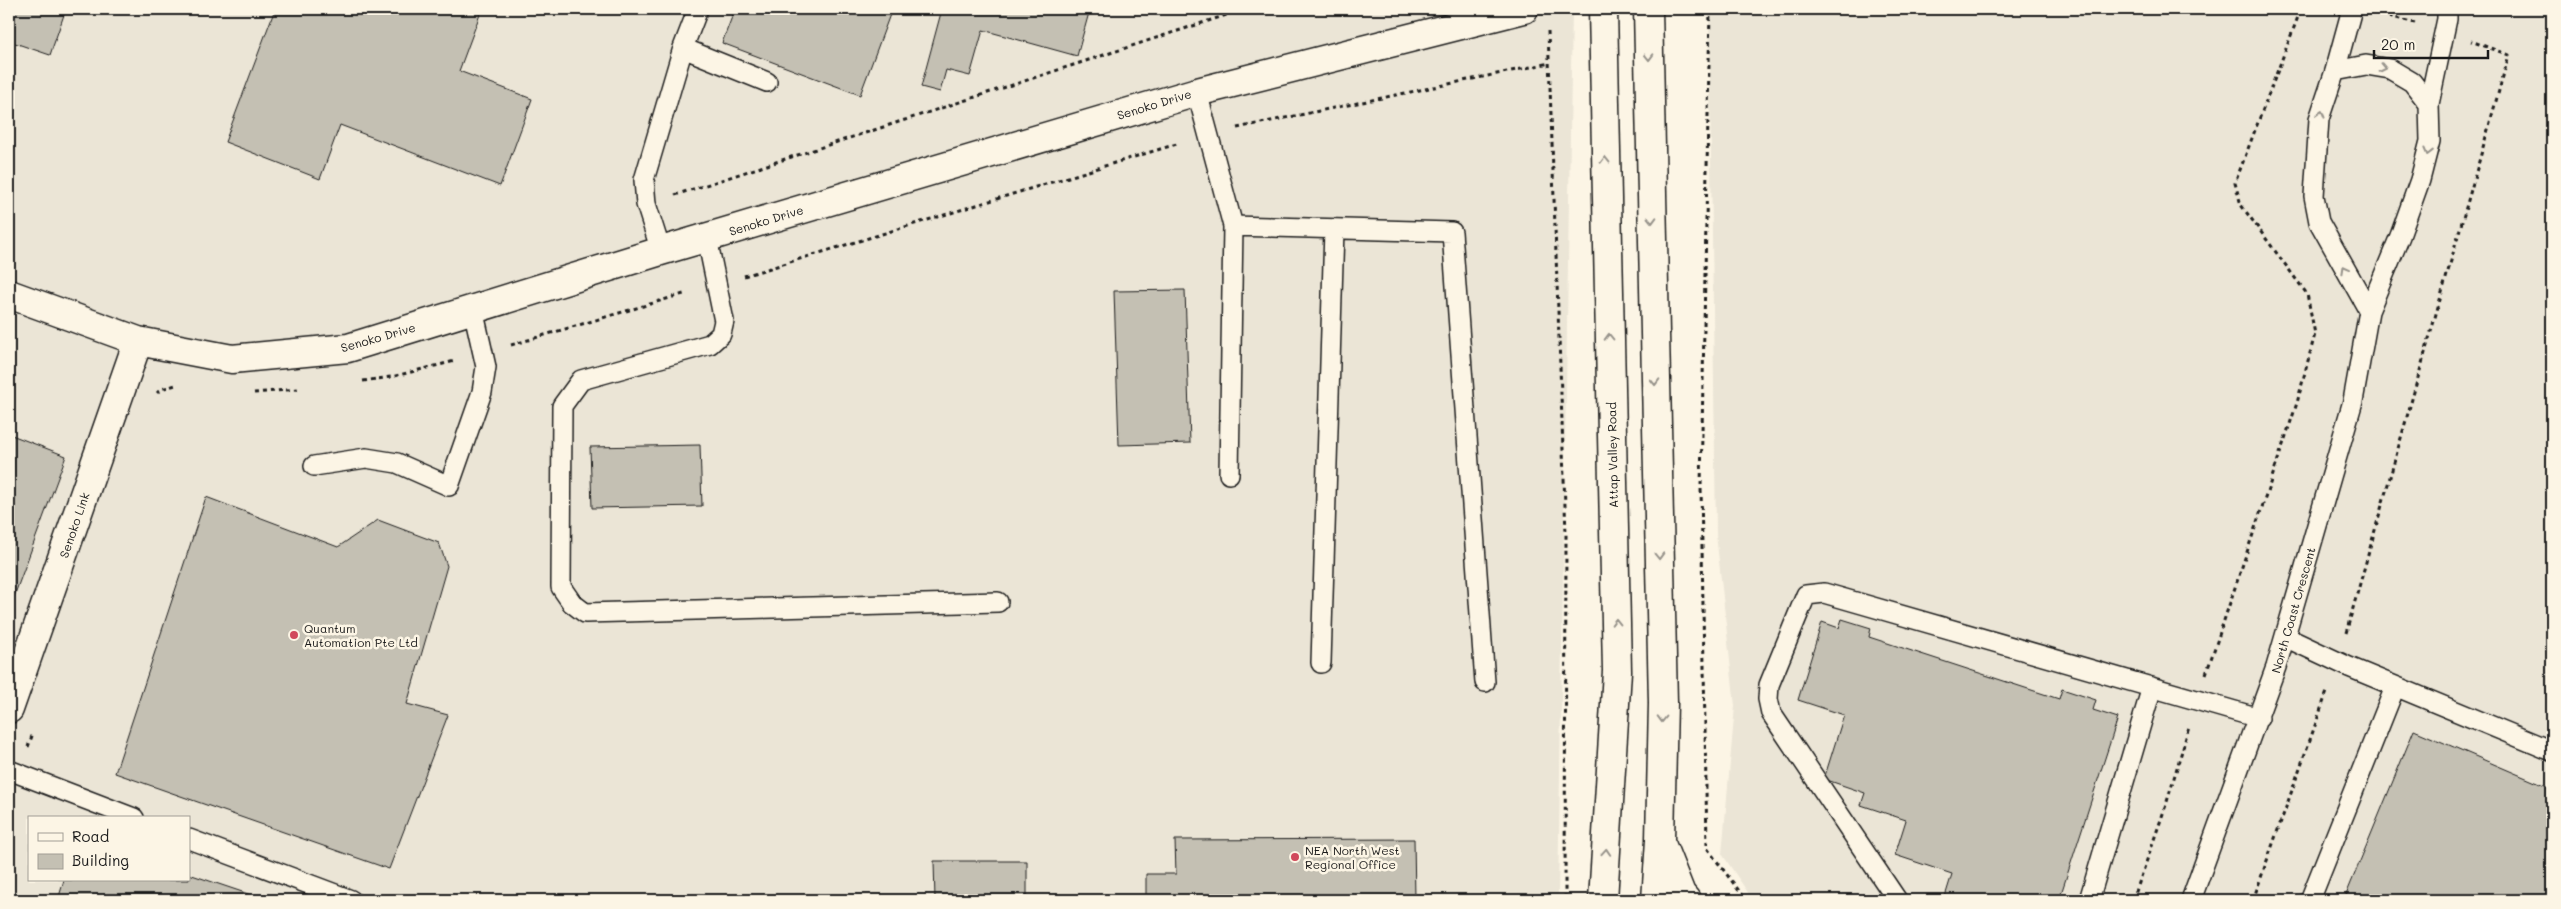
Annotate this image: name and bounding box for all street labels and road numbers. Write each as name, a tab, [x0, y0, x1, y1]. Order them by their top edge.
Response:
street label: Senoko Drive	[1115, 85, 1193, 123]
street label: Senoko Drive	[727, 201, 805, 239]
street label: Senoko Drive	[339, 319, 417, 355]
street label: Attap Valley Road	[1603, 401, 1621, 508]
street label: Senoko Link	[55, 490, 93, 560]
street label: North Coast Crescent	[2267, 545, 2319, 675]

